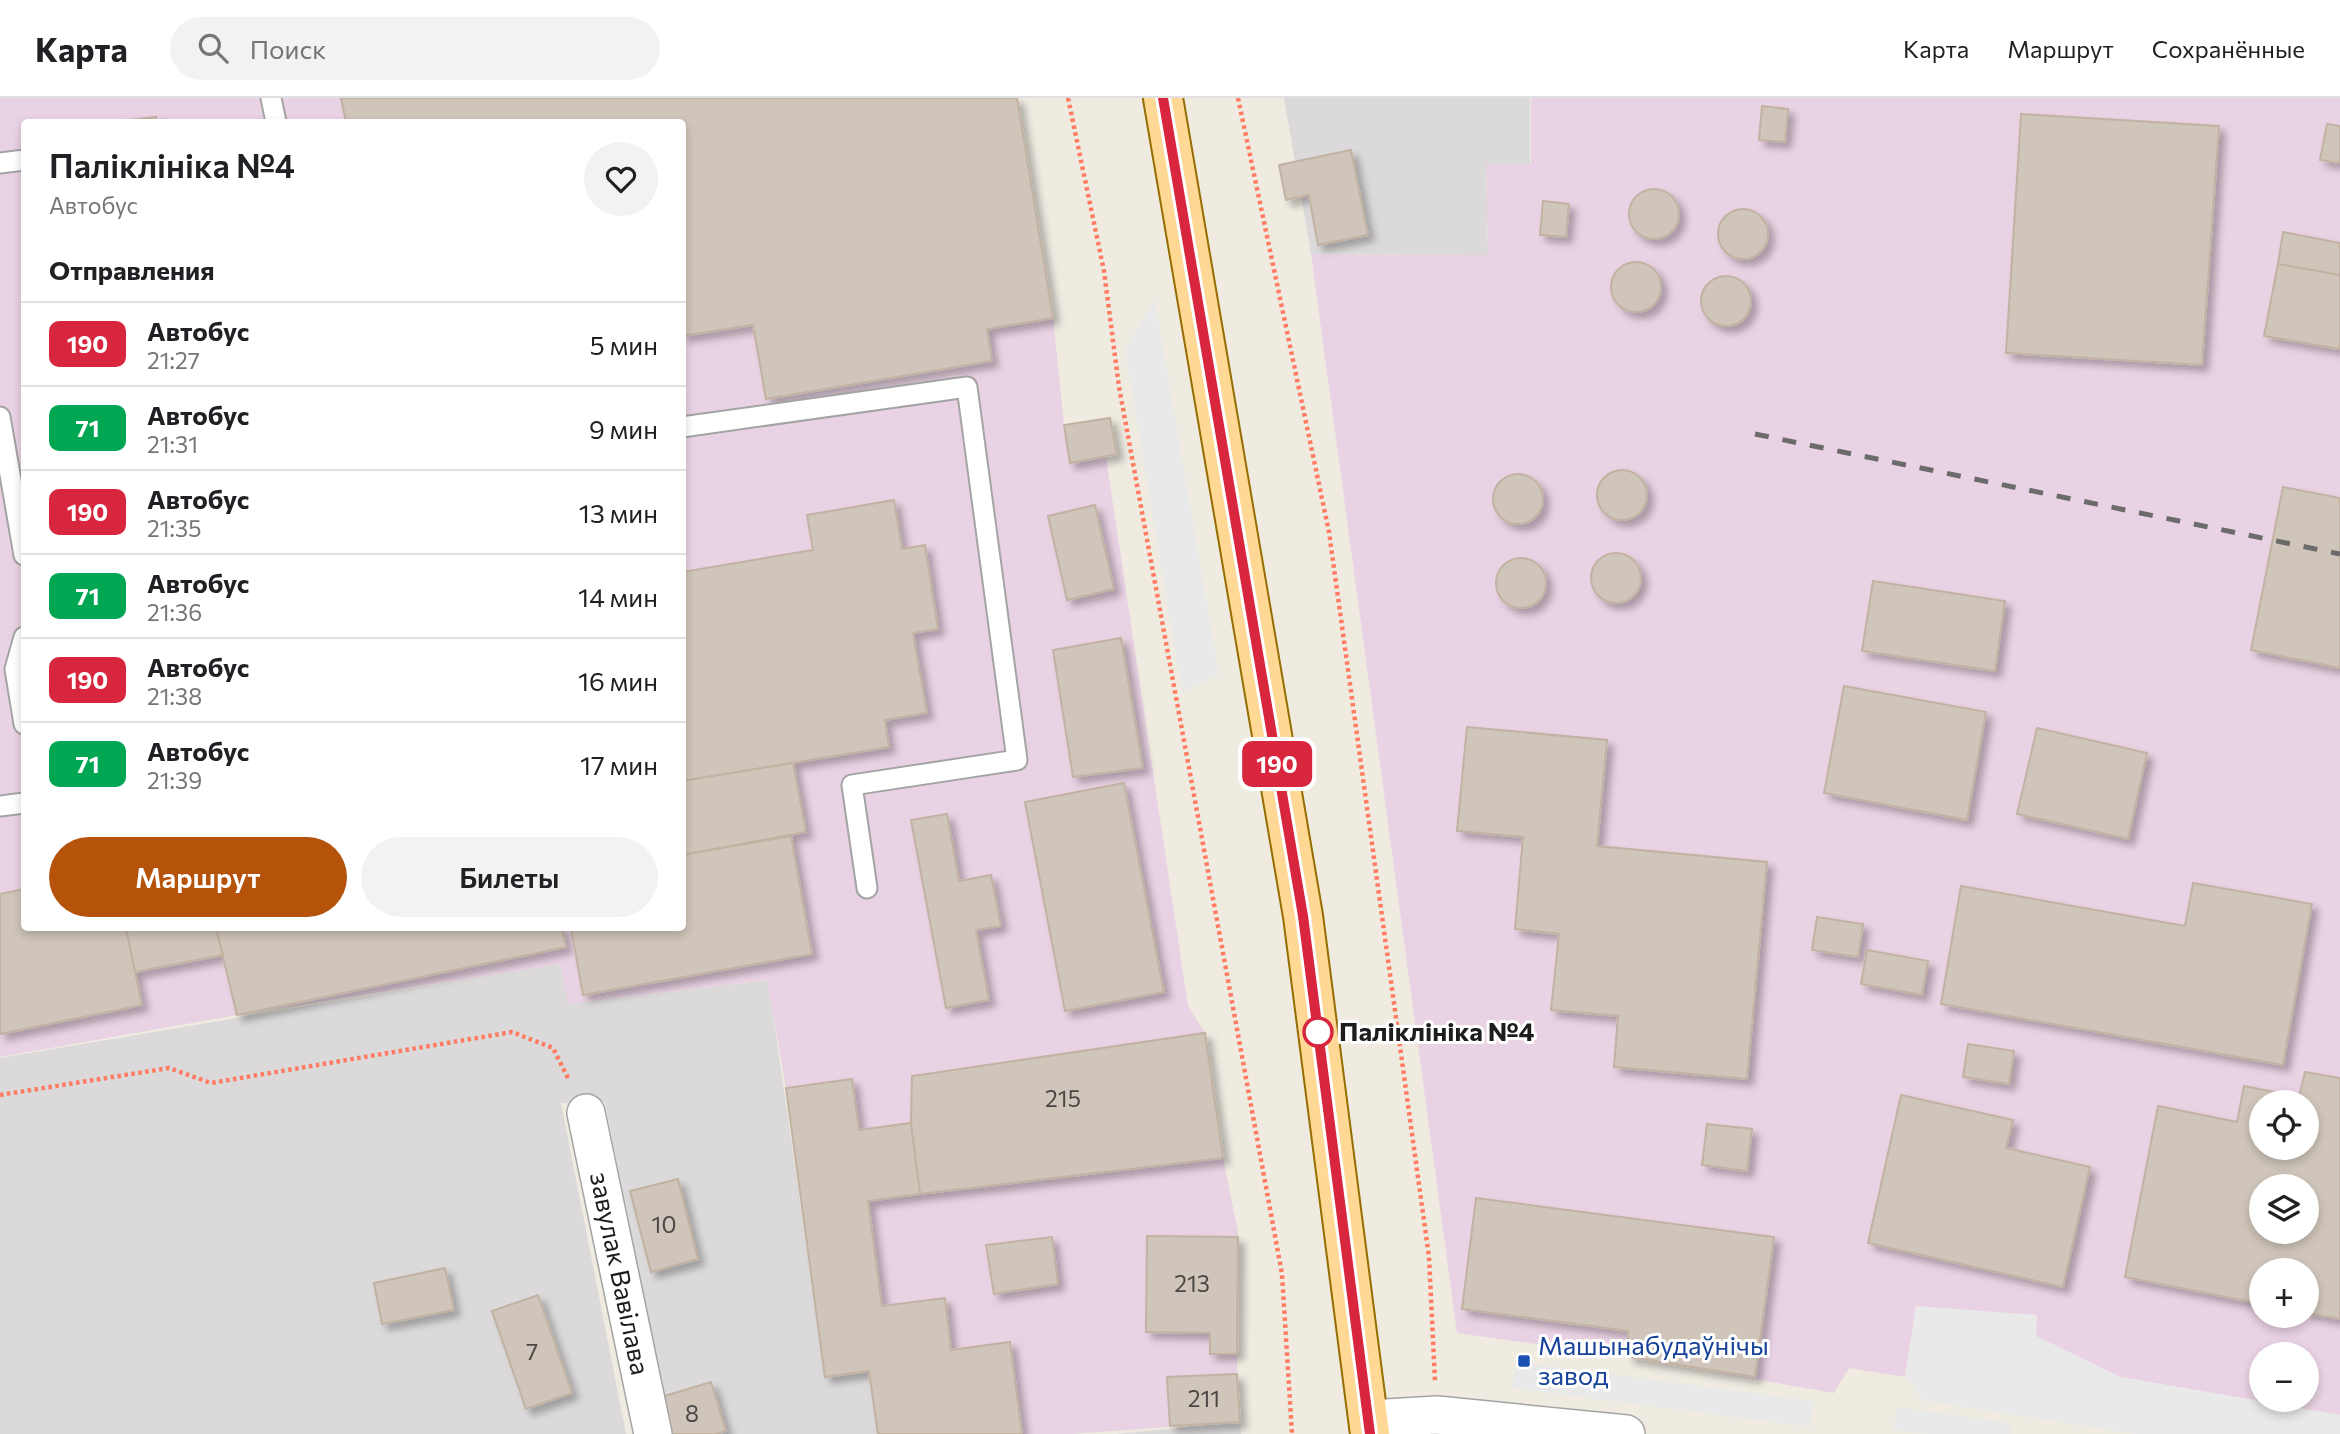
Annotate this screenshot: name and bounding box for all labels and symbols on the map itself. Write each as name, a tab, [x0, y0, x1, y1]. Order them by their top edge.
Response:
line badge: 190	[1237, 741, 1317, 787]
place label: Паліклініка №4	[1339, 1015, 1535, 1046]
marker: Паліклініка №4	[1303, 1017, 1333, 1047]
house number: 215	[1045, 1084, 1081, 1112]
street label: завулак Вавілава	[585, 1169, 657, 1377]
house number: 10	[652, 1210, 676, 1238]
house number: 213	[1174, 1269, 1210, 1297]
place label: Машынабудаўнічы завод	[1538, 1329, 1769, 1390]
house number: 7	[526, 1337, 538, 1365]
marker: Машынабудаўнічы завод	[1516, 1353, 1532, 1369]
house number: 211	[1188, 1384, 1220, 1412]
house number: 8	[685, 1399, 699, 1427]

